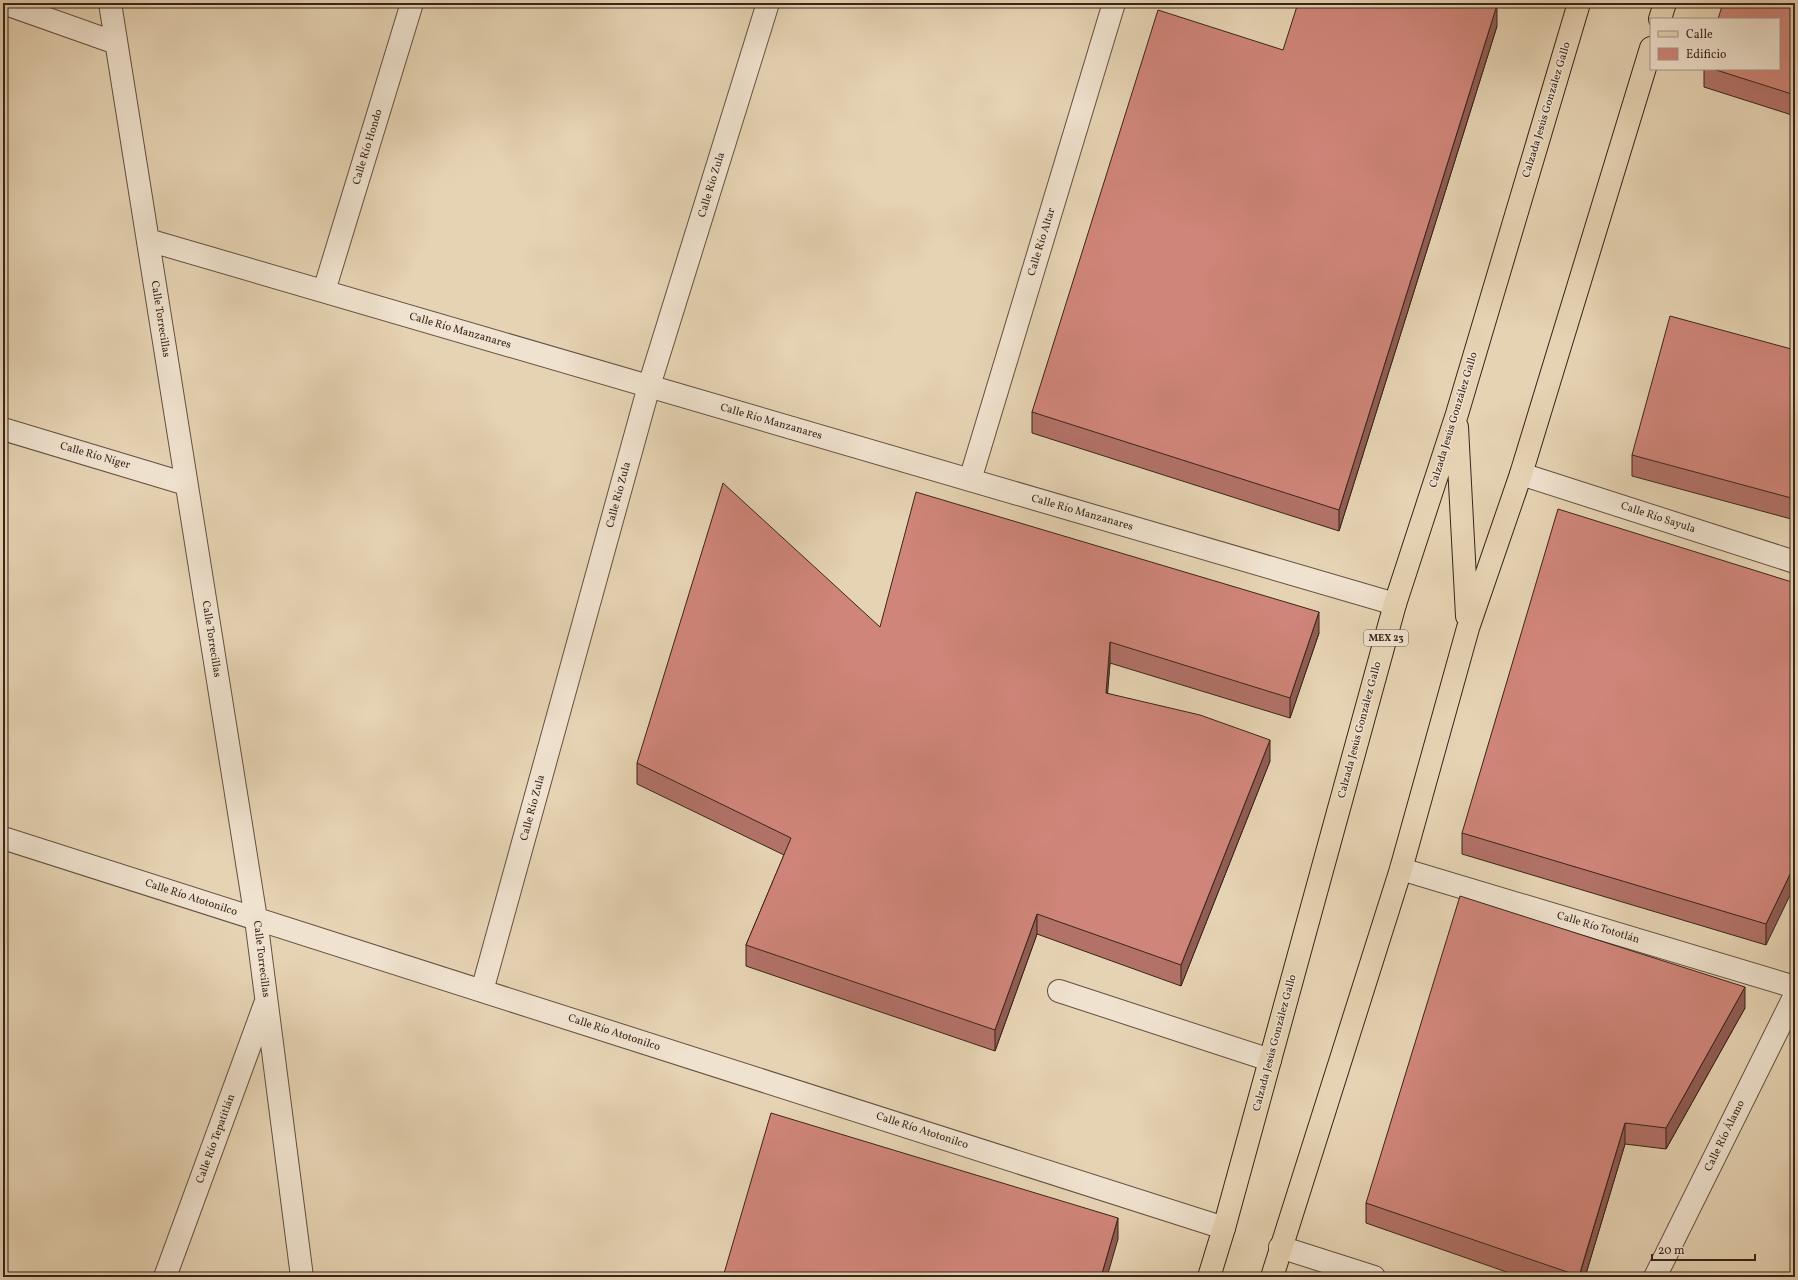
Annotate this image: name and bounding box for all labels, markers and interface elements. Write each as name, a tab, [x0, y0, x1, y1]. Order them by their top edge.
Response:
legend	[1650, 18, 1780, 70]
text: Calle	[1686, 27, 1713, 43]
street label: Calzada Jesús González Gallo	[1519, 40, 1575, 180]
text: Edificio	[1686, 47, 1726, 63]
street label: Calle Río Hondo	[349, 107, 387, 187]
street label: Calle Río Zula	[695, 150, 729, 219]
street label: Calle Río Altar	[1025, 206, 1060, 278]
street label: Calle Torrecillas	[147, 280, 173, 359]
street label: Calle Río Manzanares	[407, 309, 513, 353]
street label: Calzada Jesús González Gallo	[1426, 350, 1482, 490]
street label: Calle Río Manzanares	[718, 400, 824, 444]
street label: Calle Río Níger	[58, 439, 132, 473]
street label: Calle Río Zula	[603, 460, 635, 530]
street label: Calle Río Manzanares	[1029, 491, 1135, 535]
street label: Calle Río Sayula	[1619, 499, 1698, 537]
street label: Calle Torrecillas	[198, 600, 224, 679]
road number: MEX 23	[1364, 630, 1408, 646]
street label: Calzada Jesús González Gallo	[1334, 660, 1386, 800]
street label: Calle Río Zula	[517, 773, 549, 843]
street label: Calle Río Atotonilco	[143, 876, 239, 920]
street label: Calle Río Tototlán	[1555, 908, 1641, 948]
street label: Calle Torrecillas	[249, 920, 273, 999]
street label: Calzada Jesús González Gallo	[1249, 973, 1301, 1113]
street label: Calle Río Atotonilco	[566, 1011, 662, 1055]
street label: Calle Río Tepatitlán	[193, 1092, 239, 1186]
street label: Calle Río Álamo	[1701, 1098, 1749, 1174]
street label: Calle Río Atotonilco	[874, 1109, 970, 1153]
scale bar	[1652, 1236, 1755, 1262]
text: 20 m	[1658, 1243, 1685, 1259]

